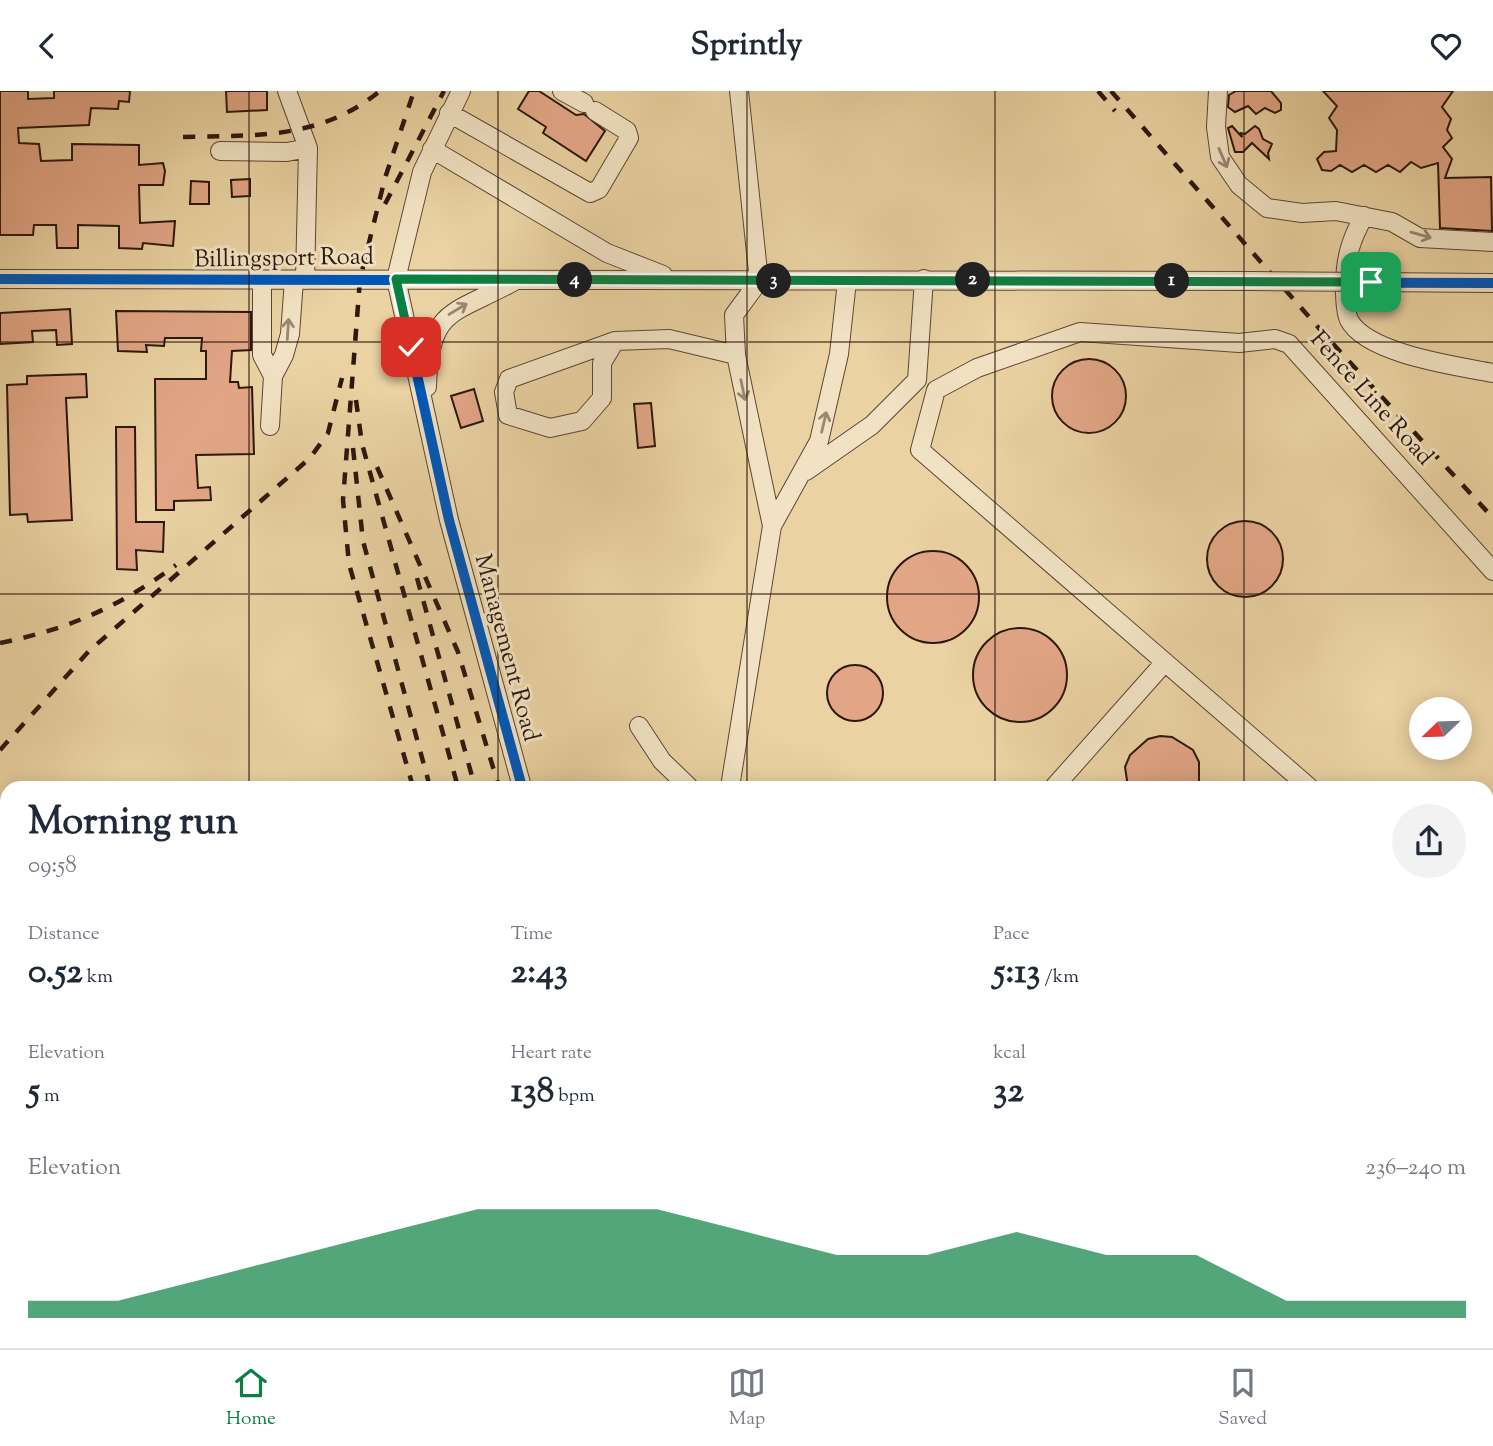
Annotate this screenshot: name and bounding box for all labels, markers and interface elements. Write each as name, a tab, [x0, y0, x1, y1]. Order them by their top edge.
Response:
text: Sprintly	[690, 23, 803, 69]
icon: back	[28, 27, 66, 65]
icon: heart	[1427, 27, 1465, 65]
one-way arrow	[1218, 147, 1231, 168]
one-way arrow	[1410, 230, 1432, 243]
street label: Billingsport Road	[194, 240, 375, 278]
pin	[1341, 252, 1401, 312]
pin: 4	[558, 263, 592, 297]
pin: 3	[756, 263, 792, 299]
pin: 2	[956, 263, 990, 297]
pin: 1	[1154, 263, 1190, 299]
icon: arrive	[1352, 263, 1390, 301]
text: 4	[570, 266, 579, 293]
text: 2	[968, 266, 977, 293]
text: 3	[770, 267, 777, 294]
text: 1	[1168, 267, 1175, 294]
one-way arrow	[447, 302, 467, 316]
pin	[381, 317, 441, 377]
one-way arrow	[282, 318, 295, 341]
street label: Fence Line Road	[1301, 324, 1441, 474]
icon: check	[392, 328, 430, 366]
one-way arrow	[737, 378, 751, 401]
one-way arrow	[817, 411, 831, 434]
street label: Management Road	[465, 550, 547, 746]
north arrow	[1409, 697, 1472, 759]
map controls	[1409, 697, 1472, 760]
text: Morning run	[28, 797, 238, 851]
button: share	[1392, 804, 1466, 878]
text: 09:58	[28, 850, 77, 883]
text: Distance	[28, 921, 100, 948]
text: Time	[511, 921, 553, 948]
text: Pace	[993, 921, 1030, 948]
text: 0.52	[28, 948, 83, 999]
text: 2:43	[511, 948, 568, 999]
text: 5:13	[993, 948, 1040, 999]
text: km	[83, 964, 113, 991]
text: /km	[1040, 964, 1079, 991]
text: Elevation	[28, 1040, 105, 1067]
text: Heart rate	[511, 1040, 592, 1067]
text: kcal	[993, 1040, 1026, 1067]
text: 5	[28, 1067, 40, 1118]
text: 138	[511, 1067, 554, 1118]
text: 32	[993, 1067, 1024, 1118]
text: m	[40, 1083, 60, 1110]
text: bpm	[554, 1083, 595, 1110]
text: Elevation	[28, 1152, 121, 1185]
text: 236–240 m	[1365, 1152, 1466, 1185]
tab: Home	[226, 1364, 276, 1433]
tab: Map	[728, 1364, 766, 1433]
tab: Saved	[1218, 1364, 1267, 1433]

